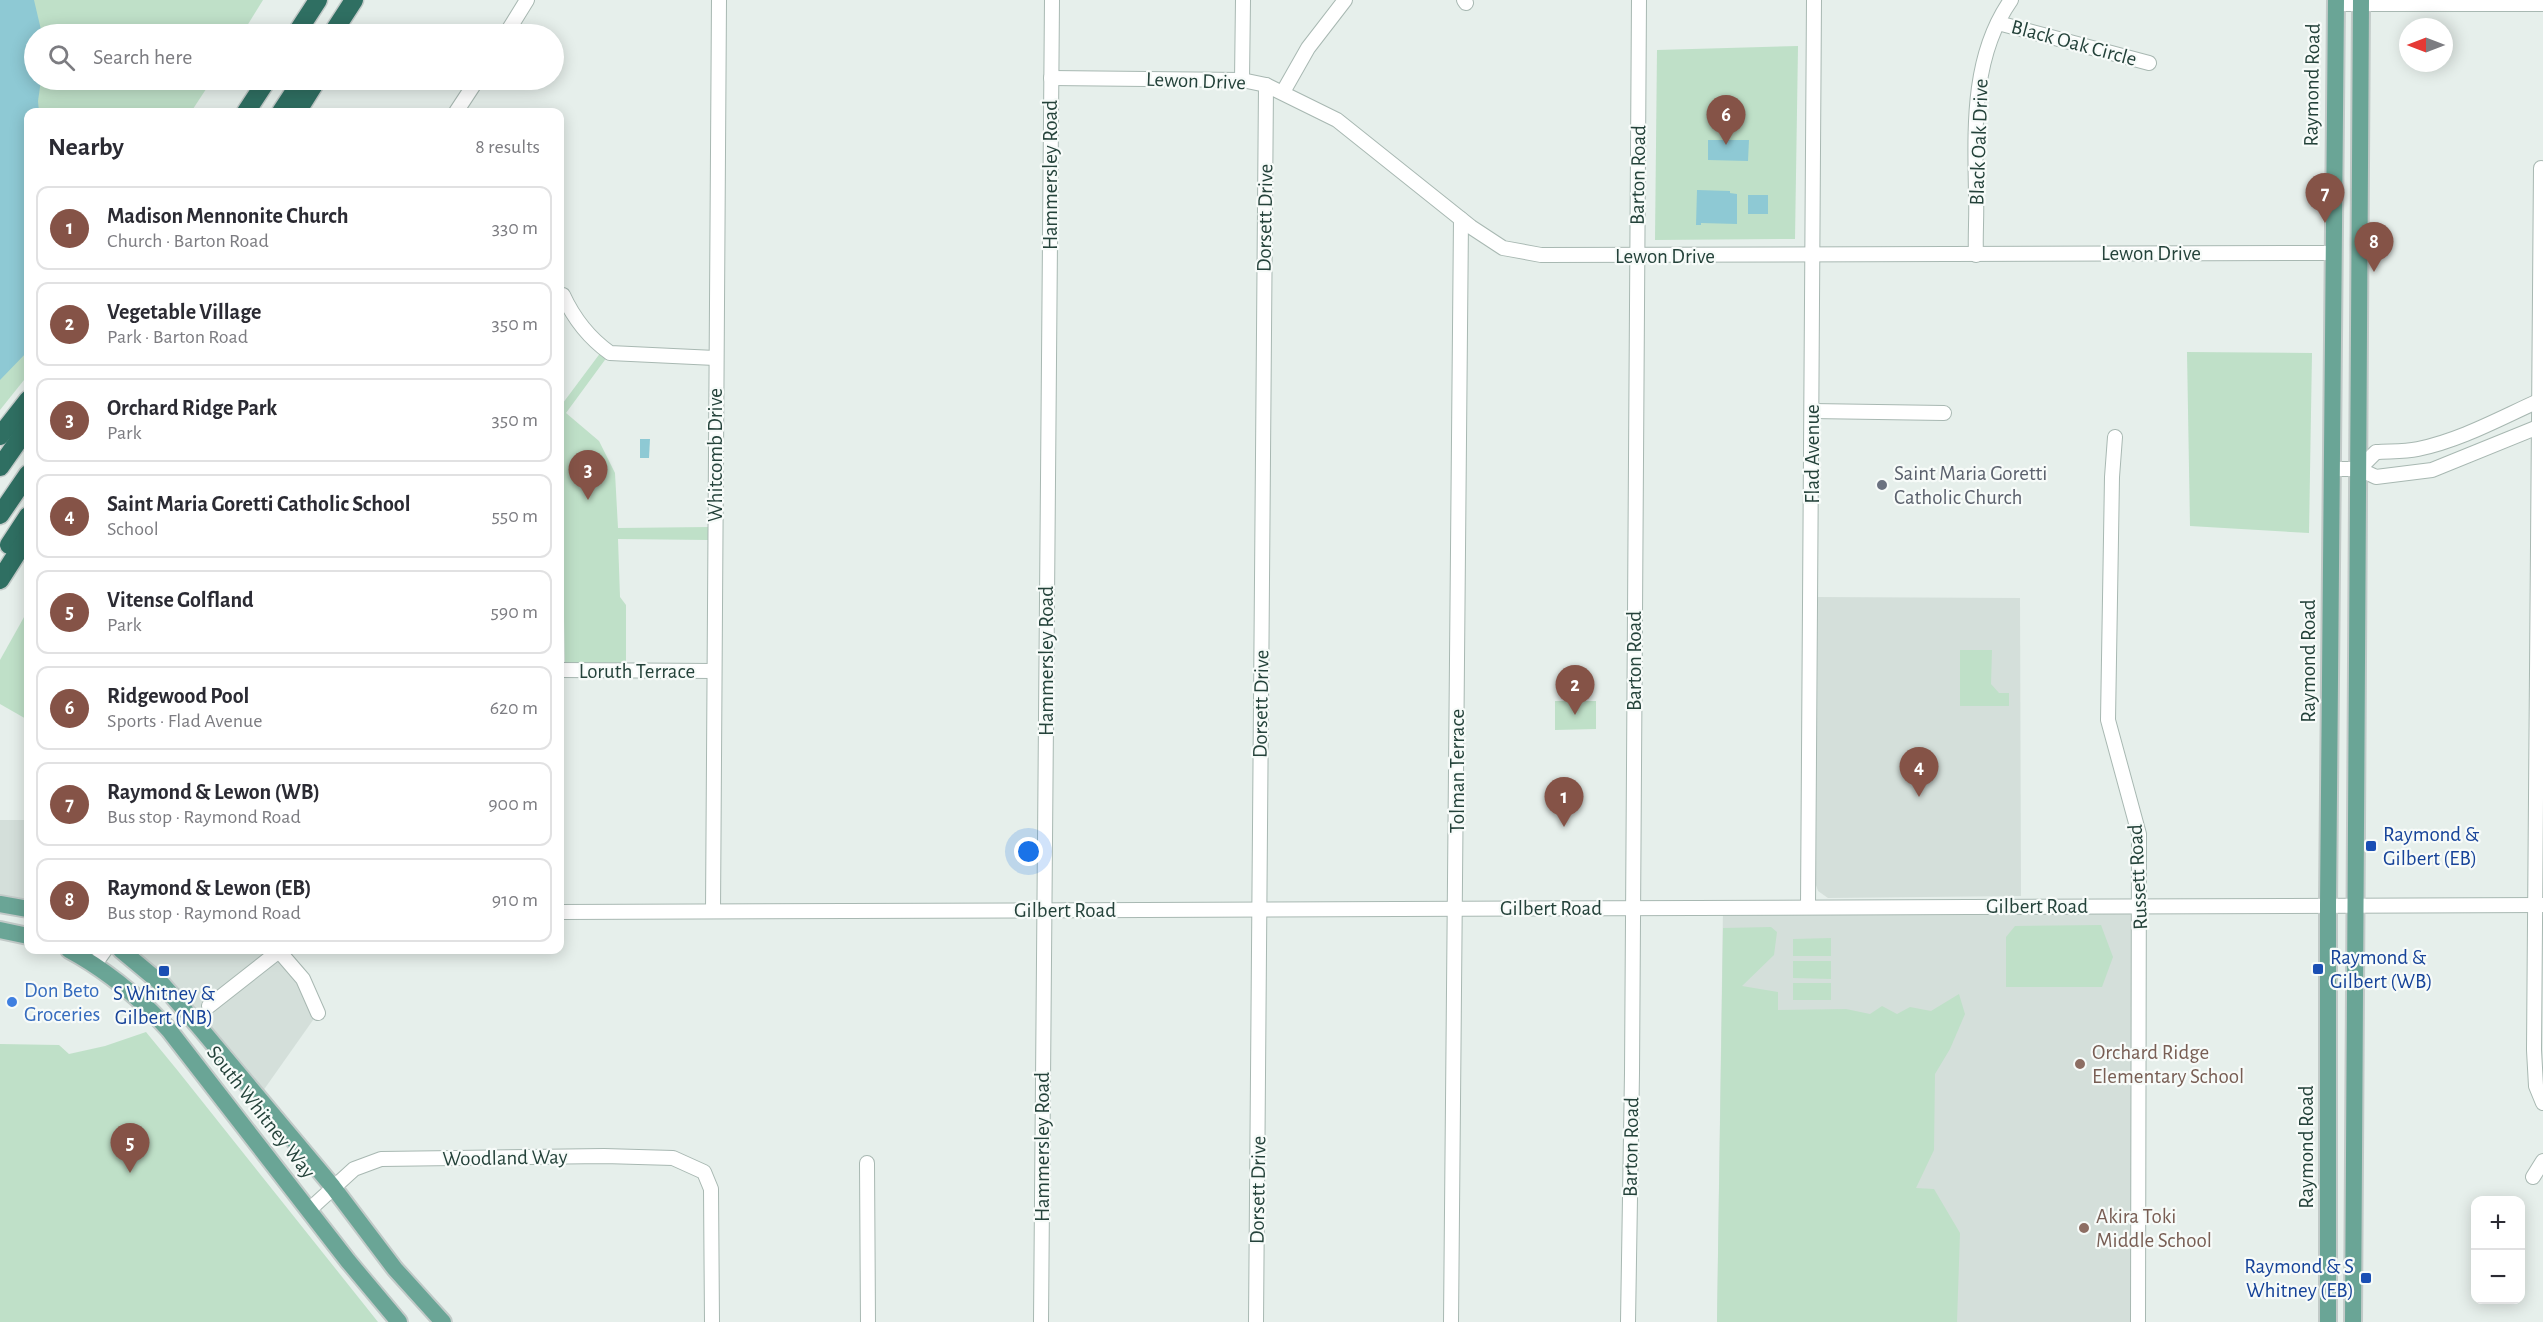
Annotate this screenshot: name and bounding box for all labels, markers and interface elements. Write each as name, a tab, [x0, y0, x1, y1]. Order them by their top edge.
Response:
street label: Black Oak Circle	[2009, 16, 2139, 70]
north arrow	[2399, 18, 2453, 72]
street label: Raymond Road	[2300, 23, 2324, 147]
search box	[24, 24, 564, 90]
icon: search	[45, 41, 78, 74]
text: Search here	[93, 46, 192, 68]
street label: Lewon Drive	[1146, 69, 1246, 93]
street label: Black Oak Drive	[1966, 78, 1992, 206]
pin: 6	[1706, 96, 1746, 145]
street label: Hammersley Road	[1040, 100, 1061, 250]
street label: Barton Road	[1627, 125, 1649, 225]
text: Nearby	[48, 134, 124, 160]
text: 8 results	[475, 137, 540, 157]
street label: Dorsett Drive	[1254, 164, 1276, 272]
pin: 7	[2306, 174, 2344, 223]
text: Madison Mennonite Church	[107, 205, 348, 227]
text: 1	[66, 218, 73, 238]
text: 330 m	[492, 218, 538, 238]
pin: 8	[2354, 222, 2394, 272]
text: Church · Barton Road	[107, 231, 269, 251]
street label: Lewon Drive	[2101, 243, 2201, 264]
street label: Lewon Drive	[1615, 246, 1715, 267]
text: Vegetable Village	[107, 301, 261, 323]
text: 2	[65, 314, 74, 334]
text: 350 m	[492, 314, 538, 334]
text: Park · Barton Road	[107, 327, 248, 347]
street label: Whitcomb Drive	[705, 388, 726, 522]
text: Orchard Ridge Park	[107, 397, 277, 419]
street label: Flad Avenue	[1802, 404, 1823, 504]
text: 3	[65, 410, 74, 430]
text: 350 m	[492, 410, 538, 430]
text: Park	[107, 423, 142, 443]
pin: 3	[568, 450, 608, 500]
place label: Saint Maria Goretti Catholic Church	[1894, 463, 2047, 508]
marker: Saint Maria Goretti Catholic Church	[1875, 478, 1889, 492]
text: Saint Maria Goretti Catholic School	[107, 493, 410, 515]
text: 4	[64, 506, 75, 526]
text: 550 m	[491, 506, 538, 526]
text: School	[107, 519, 159, 539]
street label: Hammersley Road	[1036, 586, 1057, 736]
text: Vitense Golfland	[107, 589, 254, 611]
street label: Raymond Road	[2298, 599, 2319, 723]
text: 5	[65, 602, 74, 622]
text: 590 m	[490, 602, 538, 622]
street label: Barton Road	[1624, 611, 1645, 711]
text: Park	[107, 615, 142, 635]
street label: Dorsett Drive	[1250, 650, 1272, 758]
street label: Loruth Terrace	[579, 661, 695, 682]
pin: 2	[1556, 666, 1594, 715]
text: Ridgewood Pool	[107, 685, 249, 707]
text: 6	[65, 698, 74, 718]
text: 620 m	[490, 698, 538, 718]
street label: Tolman Terrace	[1447, 709, 1468, 833]
text: Sports · Flad Avenue	[107, 711, 262, 731]
pin: 4	[1900, 748, 1938, 797]
pin: 1	[1544, 778, 1584, 827]
text: Raymond & Lewon (WB)	[107, 781, 320, 803]
text: 7	[65, 794, 74, 814]
text: 900 m	[488, 794, 538, 814]
text: Bus stop · Raymond Road	[107, 807, 301, 827]
street label: Russett Road	[2125, 824, 2151, 930]
place label: Raymond & Gilbert (EB)	[2383, 824, 2480, 869]
your location	[1014, 837, 1043, 866]
marker: Raymond & Gilbert (EB)	[2364, 839, 2378, 853]
text: Raymond & Lewon (EB)	[107, 877, 312, 899]
text: 8	[65, 890, 74, 910]
text: 910 m	[492, 890, 538, 910]
street label: Gilbert Road	[1986, 896, 2088, 917]
street label: Gilbert Road	[1500, 898, 1602, 919]
street label: Gilbert Road	[1014, 900, 1116, 921]
text: Bus stop · Raymond Road	[107, 903, 301, 923]
place label: Raymond & Gilbert (WB)	[2330, 947, 2433, 992]
marker: Raymond & Gilbert (WB)	[2311, 962, 2325, 976]
marker: S Whitney & Gilbert (NB)	[157, 964, 171, 978]
place label: Don Beto Groceries	[24, 980, 100, 1025]
place label: S Whitney & Gilbert (NB)	[113, 983, 215, 1028]
marker: Don Beto Groceries	[5, 995, 19, 1009]
street label: South Whitney Way	[203, 1042, 319, 1182]
place label: Orchard Ridge Elementary School	[2092, 1042, 2244, 1087]
marker: Orchard Ridge Elementary School	[2073, 1057, 2087, 1071]
street label: Hammersley Road	[1032, 1072, 1053, 1222]
street label: Raymond Road	[2296, 1085, 2317, 1209]
street label: Barton Road	[1620, 1097, 1642, 1197]
pin: 5	[110, 1124, 150, 1173]
street label: Dorsett Drive	[1247, 1136, 1269, 1244]
street label: Woodland Way	[442, 1146, 568, 1170]
map controls	[2471, 1196, 2525, 1304]
button: +	[2471, 1196, 2525, 1250]
place label: Akira Toki Middle School	[2096, 1206, 2212, 1251]
marker: Akira Toki Middle School	[2077, 1221, 2091, 1235]
button: −	[2471, 1250, 2525, 1304]
place label: Raymond & S Whitney (EB)	[2244, 1256, 2354, 1301]
marker: Raymond & S Whitney (EB)	[2359, 1271, 2373, 1285]

